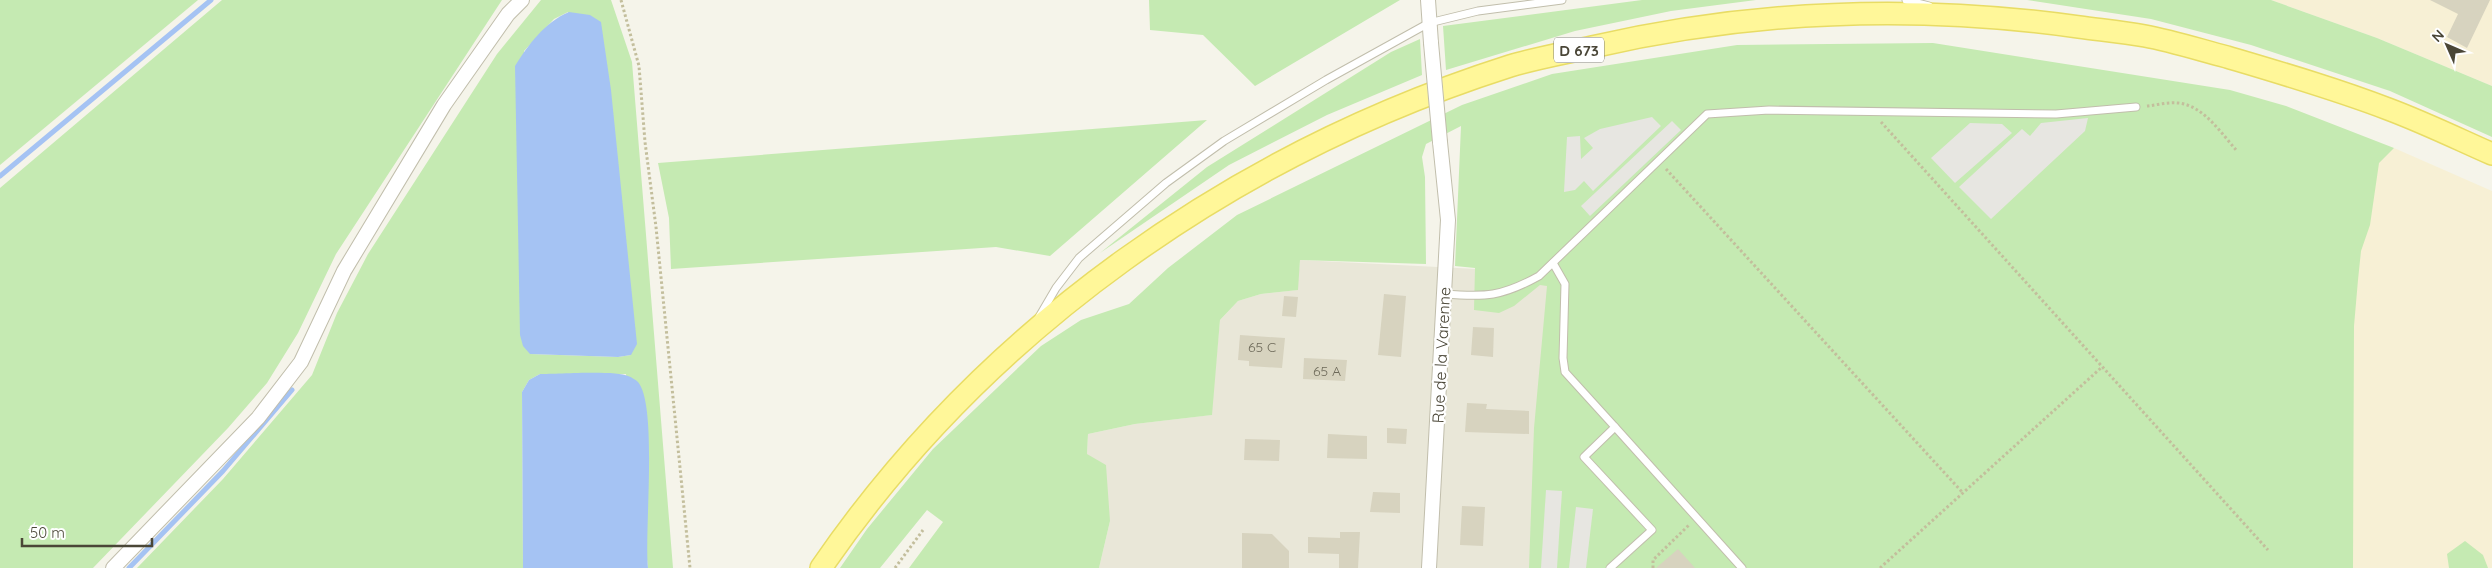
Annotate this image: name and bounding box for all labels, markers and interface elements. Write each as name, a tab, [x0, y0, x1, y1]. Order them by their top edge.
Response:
north arrow	[2422, 20, 2472, 70]
text: N	[2428, 26, 2448, 46]
road number: D 673	[1554, 38, 1604, 62]
street label: Rue de la Varenne	[1427, 286, 1455, 424]
house number: 65 C	[1248, 338, 1276, 356]
house number: 65 A	[1313, 362, 1341, 380]
scale bar	[22, 516, 152, 548]
text: 50 m	[30, 523, 65, 542]

